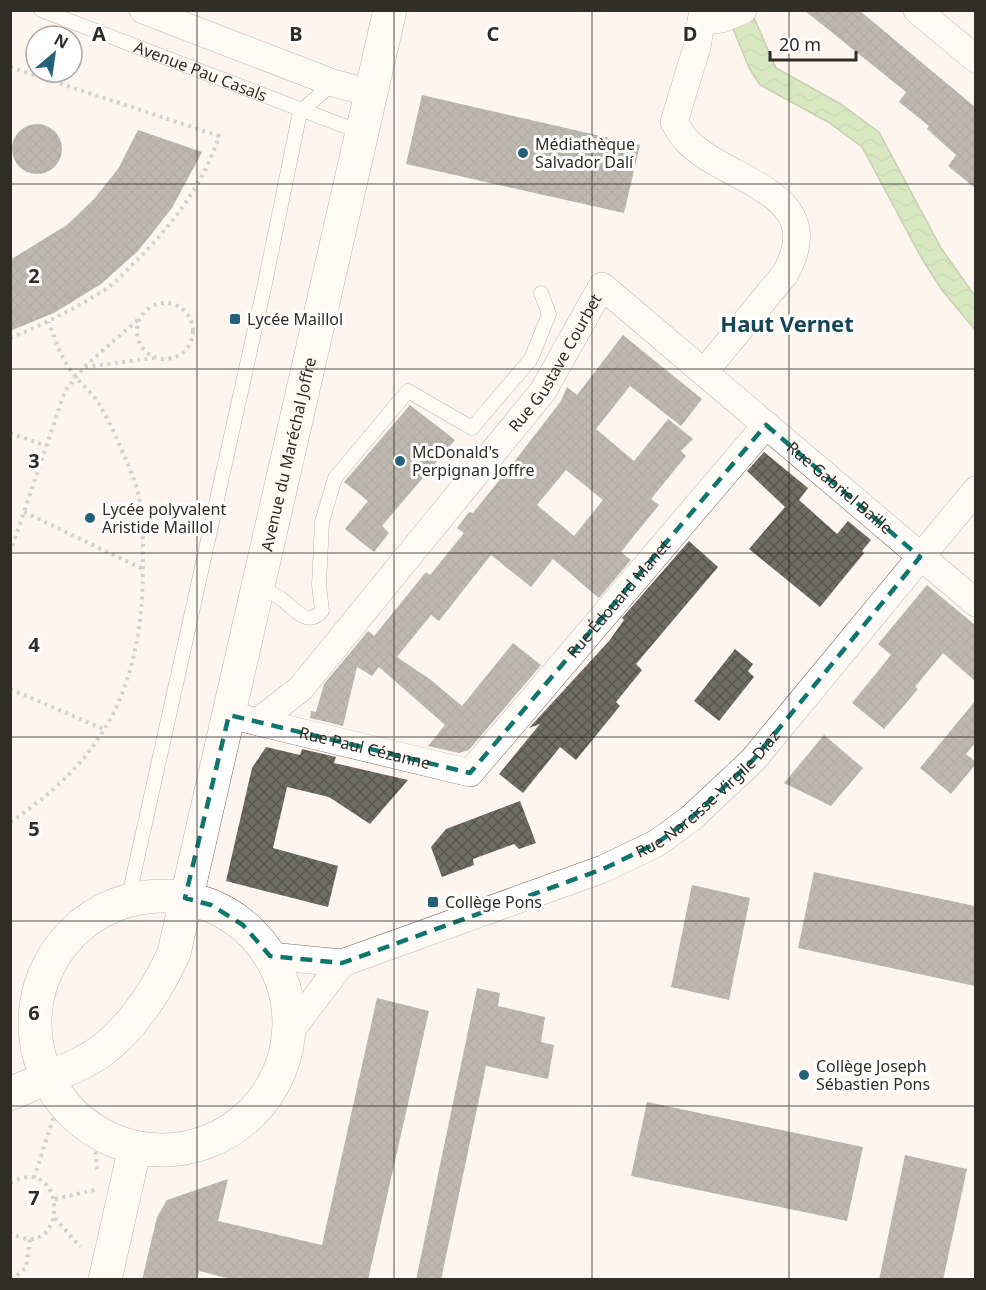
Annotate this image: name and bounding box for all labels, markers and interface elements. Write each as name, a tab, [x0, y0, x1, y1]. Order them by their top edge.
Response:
text: A	[92, 20, 106, 47]
text: B	[289, 20, 303, 47]
text: C	[487, 20, 500, 47]
text: D	[683, 20, 697, 47]
north arrow	[24, 24, 84, 84]
scale bar	[770, 24, 856, 62]
text: N	[50, 28, 72, 54]
text: 20 m	[779, 32, 821, 56]
street label: Avenue Pau Casals	[131, 36, 270, 106]
place label: Médiathèque Salvador Dalí	[535, 133, 635, 173]
marker: Médiathèque Salvador Dalí	[516, 146, 530, 160]
text: 2	[28, 262, 40, 289]
street label: Rue Gustave Courbet	[503, 290, 607, 436]
place label: Lycée Maillol	[247, 308, 343, 330]
district label: Haut Vernet	[720, 308, 854, 338]
marker: Lycée Maillol	[228, 312, 242, 326]
street label: Avenue du Maréchal Joffre	[255, 355, 321, 553]
street label: Rue Gabriel Baille	[782, 436, 897, 539]
place label: McDonald's Perpignan Joffre	[412, 441, 534, 481]
text: 3	[28, 447, 40, 474]
marker: McDonald's Perpignan Joffre	[393, 454, 407, 468]
place label: Lycée polyvalent Aristide Maillol	[102, 498, 226, 538]
marker: Lycée polyvalent Aristide Maillol	[83, 511, 97, 525]
street label: Rue Édouard Manet	[562, 535, 675, 662]
text: 4	[28, 631, 40, 658]
street label: Rue Paul Cézanne	[297, 721, 433, 774]
street label: Rue Narcisse-Virgile Diaz	[632, 725, 784, 863]
text: 5	[28, 815, 40, 842]
place label: Collège Pons	[445, 891, 542, 913]
marker: Collège Pons	[426, 895, 440, 909]
text: 6	[28, 999, 40, 1026]
place label: Collège Joseph Sébastien Pons	[816, 1055, 930, 1095]
marker: Collège Joseph Sébastien Pons	[797, 1068, 811, 1082]
text: 7	[28, 1184, 40, 1211]

